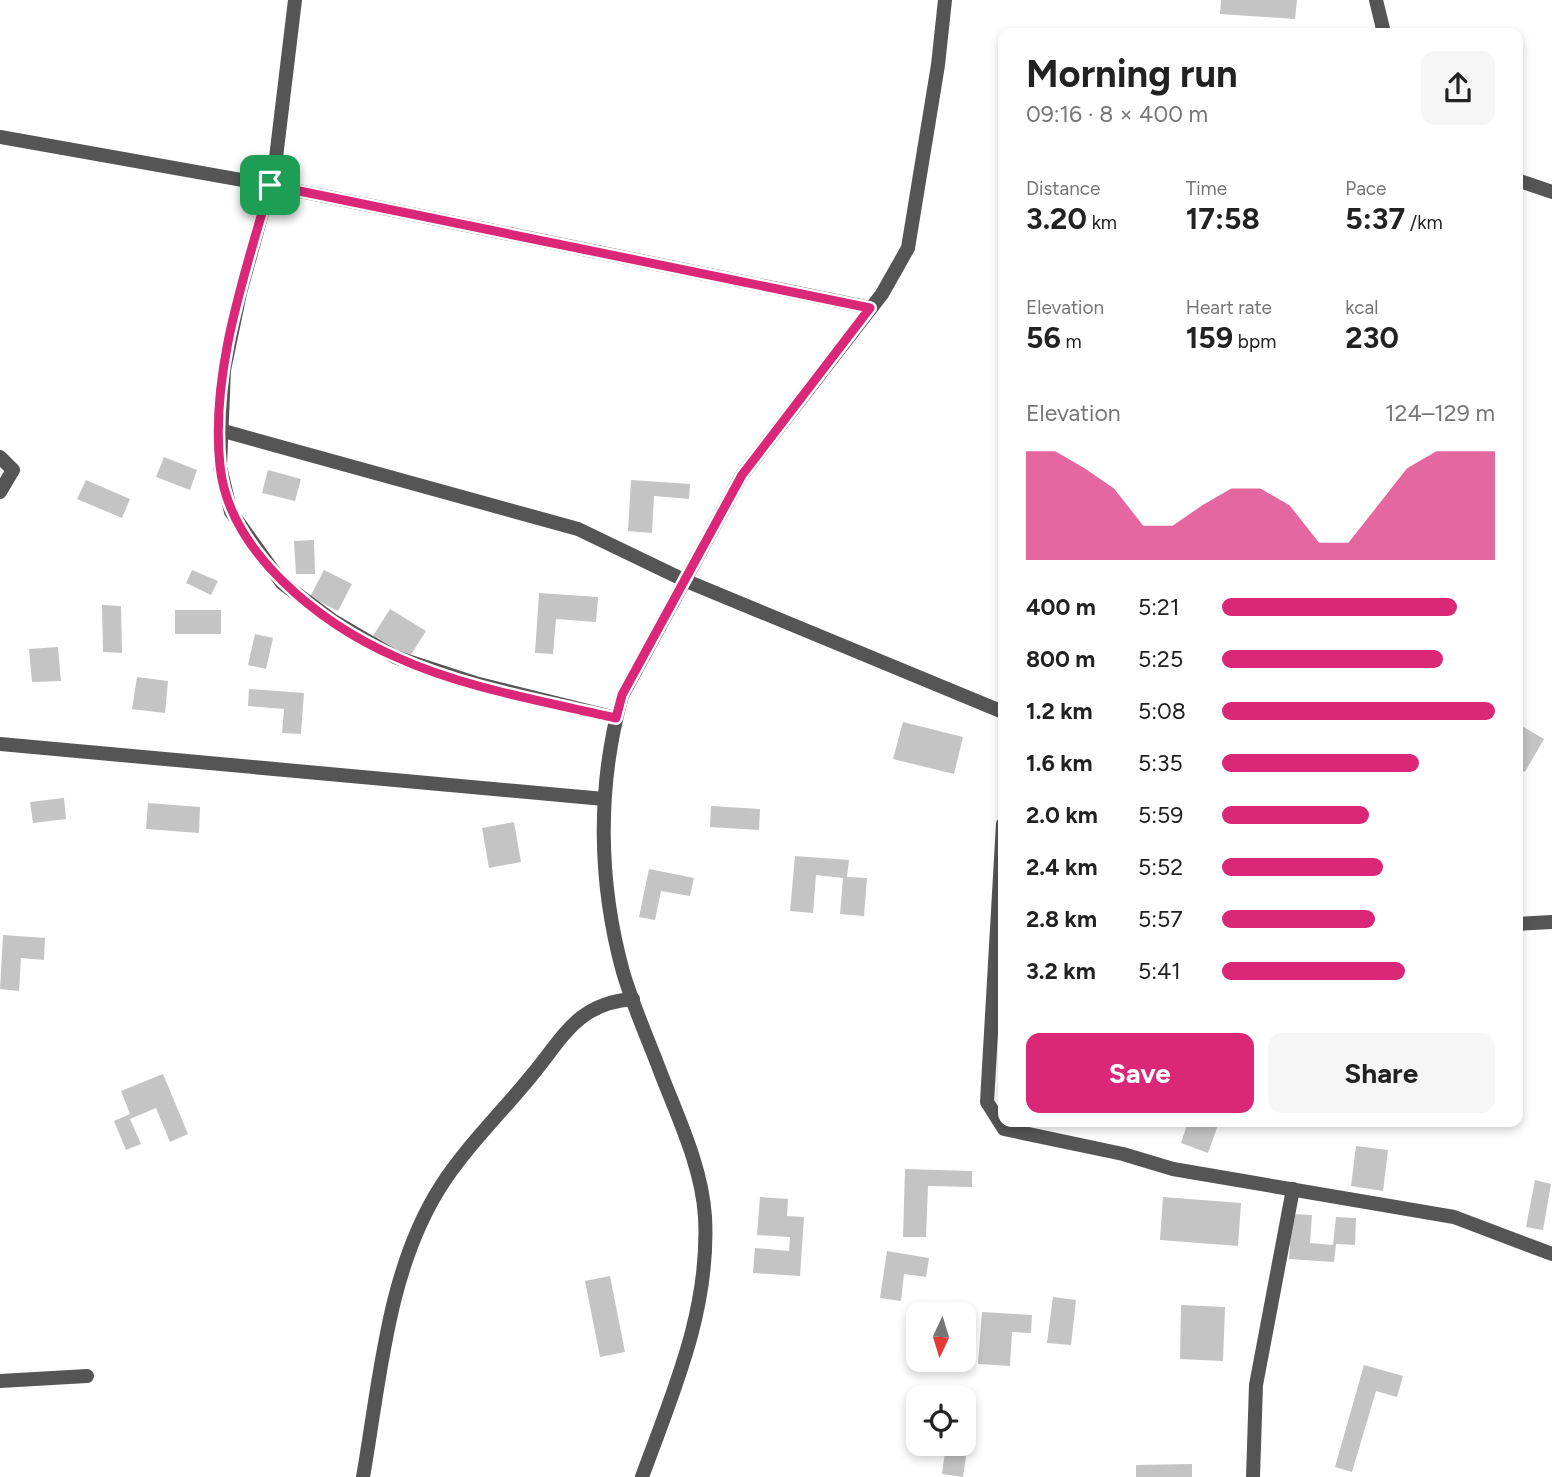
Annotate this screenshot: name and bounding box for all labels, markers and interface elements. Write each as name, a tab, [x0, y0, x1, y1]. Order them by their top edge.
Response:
text: Morning run	[1026, 51, 1238, 97]
button: share	[1421, 51, 1495, 125]
text: 09:16 · 8 × 400 m	[1026, 100, 1208, 128]
pin	[240, 155, 300, 215]
icon: arrive	[251, 166, 289, 204]
text: Distance	[1026, 177, 1100, 200]
text: Time	[1186, 177, 1227, 200]
text: Pace	[1345, 177, 1386, 200]
text: 3.20	[1026, 200, 1087, 237]
text: 17:58	[1186, 200, 1260, 237]
text: 5:37	[1345, 200, 1405, 237]
text: km	[1087, 211, 1117, 234]
text: /km	[1405, 211, 1443, 234]
text: Elevation	[1026, 296, 1104, 319]
text: Heart rate	[1186, 296, 1272, 319]
text: kcal	[1345, 296, 1379, 319]
text: 56	[1026, 319, 1061, 356]
text: 159	[1186, 319, 1233, 356]
text: 230	[1345, 319, 1399, 356]
text: m	[1061, 330, 1082, 353]
text: bpm	[1233, 330, 1276, 353]
text: Elevation	[1026, 399, 1121, 427]
text: 124–129 m	[1385, 399, 1495, 427]
text: 400 m	[1026, 593, 1096, 621]
text: 5:21	[1138, 593, 1179, 621]
text: 800 m	[1026, 645, 1095, 673]
text: 5:25	[1138, 645, 1183, 673]
text: 1.2 km	[1026, 697, 1093, 725]
text: 5:08	[1138, 697, 1186, 725]
text: 1.6 km	[1026, 749, 1093, 777]
text: 5:35	[1138, 749, 1183, 777]
text: 2.0 km	[1026, 801, 1098, 829]
text: 5:59	[1138, 801, 1183, 829]
text: 2.4 km	[1026, 853, 1097, 881]
text: 5:52	[1138, 853, 1183, 881]
text: 2.8 km	[1026, 905, 1097, 933]
text: 5:57	[1138, 905, 1183, 933]
text: 3.2 km	[1026, 957, 1096, 985]
text: 5:41	[1138, 957, 1181, 985]
button: Save	[1026, 1033, 1254, 1113]
button: Share	[1268, 1033, 1495, 1113]
north arrow	[906, 1302, 976, 1372]
map controls	[906, 1302, 976, 1456]
button: locate	[906, 1386, 976, 1456]

